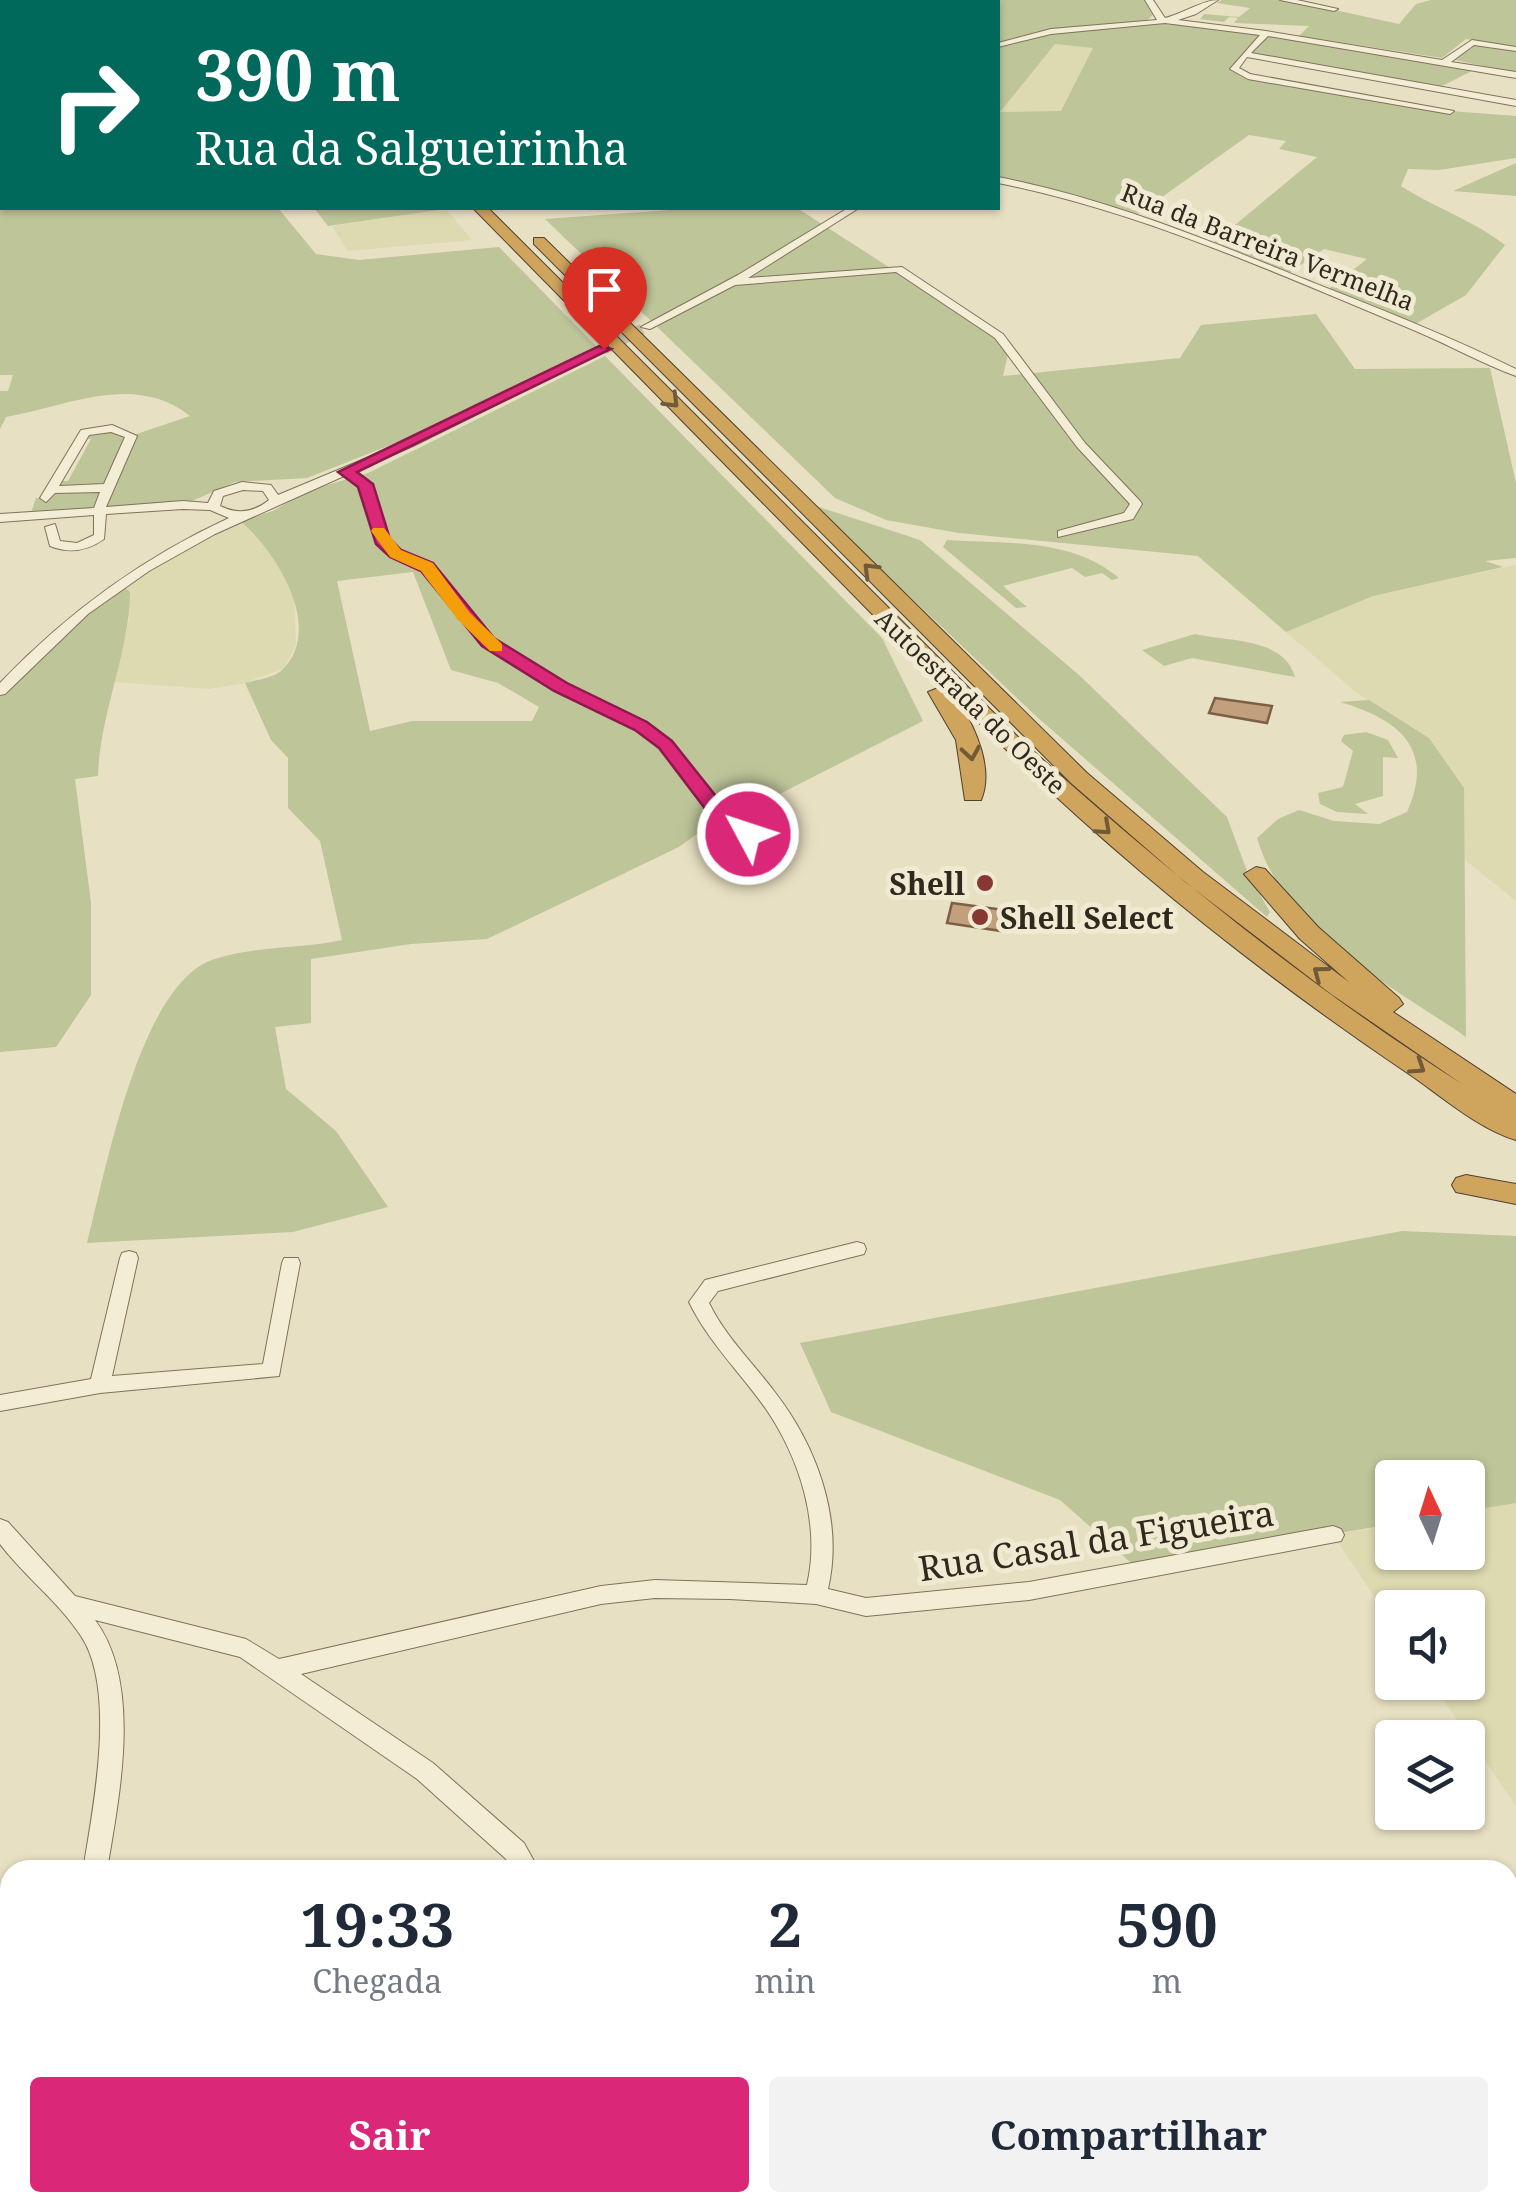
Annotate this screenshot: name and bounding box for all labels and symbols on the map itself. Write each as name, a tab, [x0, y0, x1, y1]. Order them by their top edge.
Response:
street label: Rua da Barreira Vermelha	[1117, 174, 1419, 318]
pin	[562, 247, 647, 350]
one-way arrow	[660, 390, 678, 408]
one-way arrow	[864, 563, 882, 581]
street label: Autoestrada do Oeste	[868, 601, 1074, 801]
one-way arrow	[960, 745, 981, 761]
position arrow	[696, 782, 800, 886]
one-way arrow	[1092, 816, 1110, 834]
place label: Shell	[889, 863, 965, 904]
marker: Shell	[974, 872, 996, 894]
place label: Shell Select	[1000, 897, 1174, 938]
marker: Shell Select	[969, 906, 991, 928]
one-way arrow	[1313, 967, 1331, 984]
one-way arrow	[1407, 1054, 1425, 1073]
north arrow	[1375, 1460, 1485, 1570]
street label: Rua Casal da Figueira	[915, 1489, 1277, 1591]

